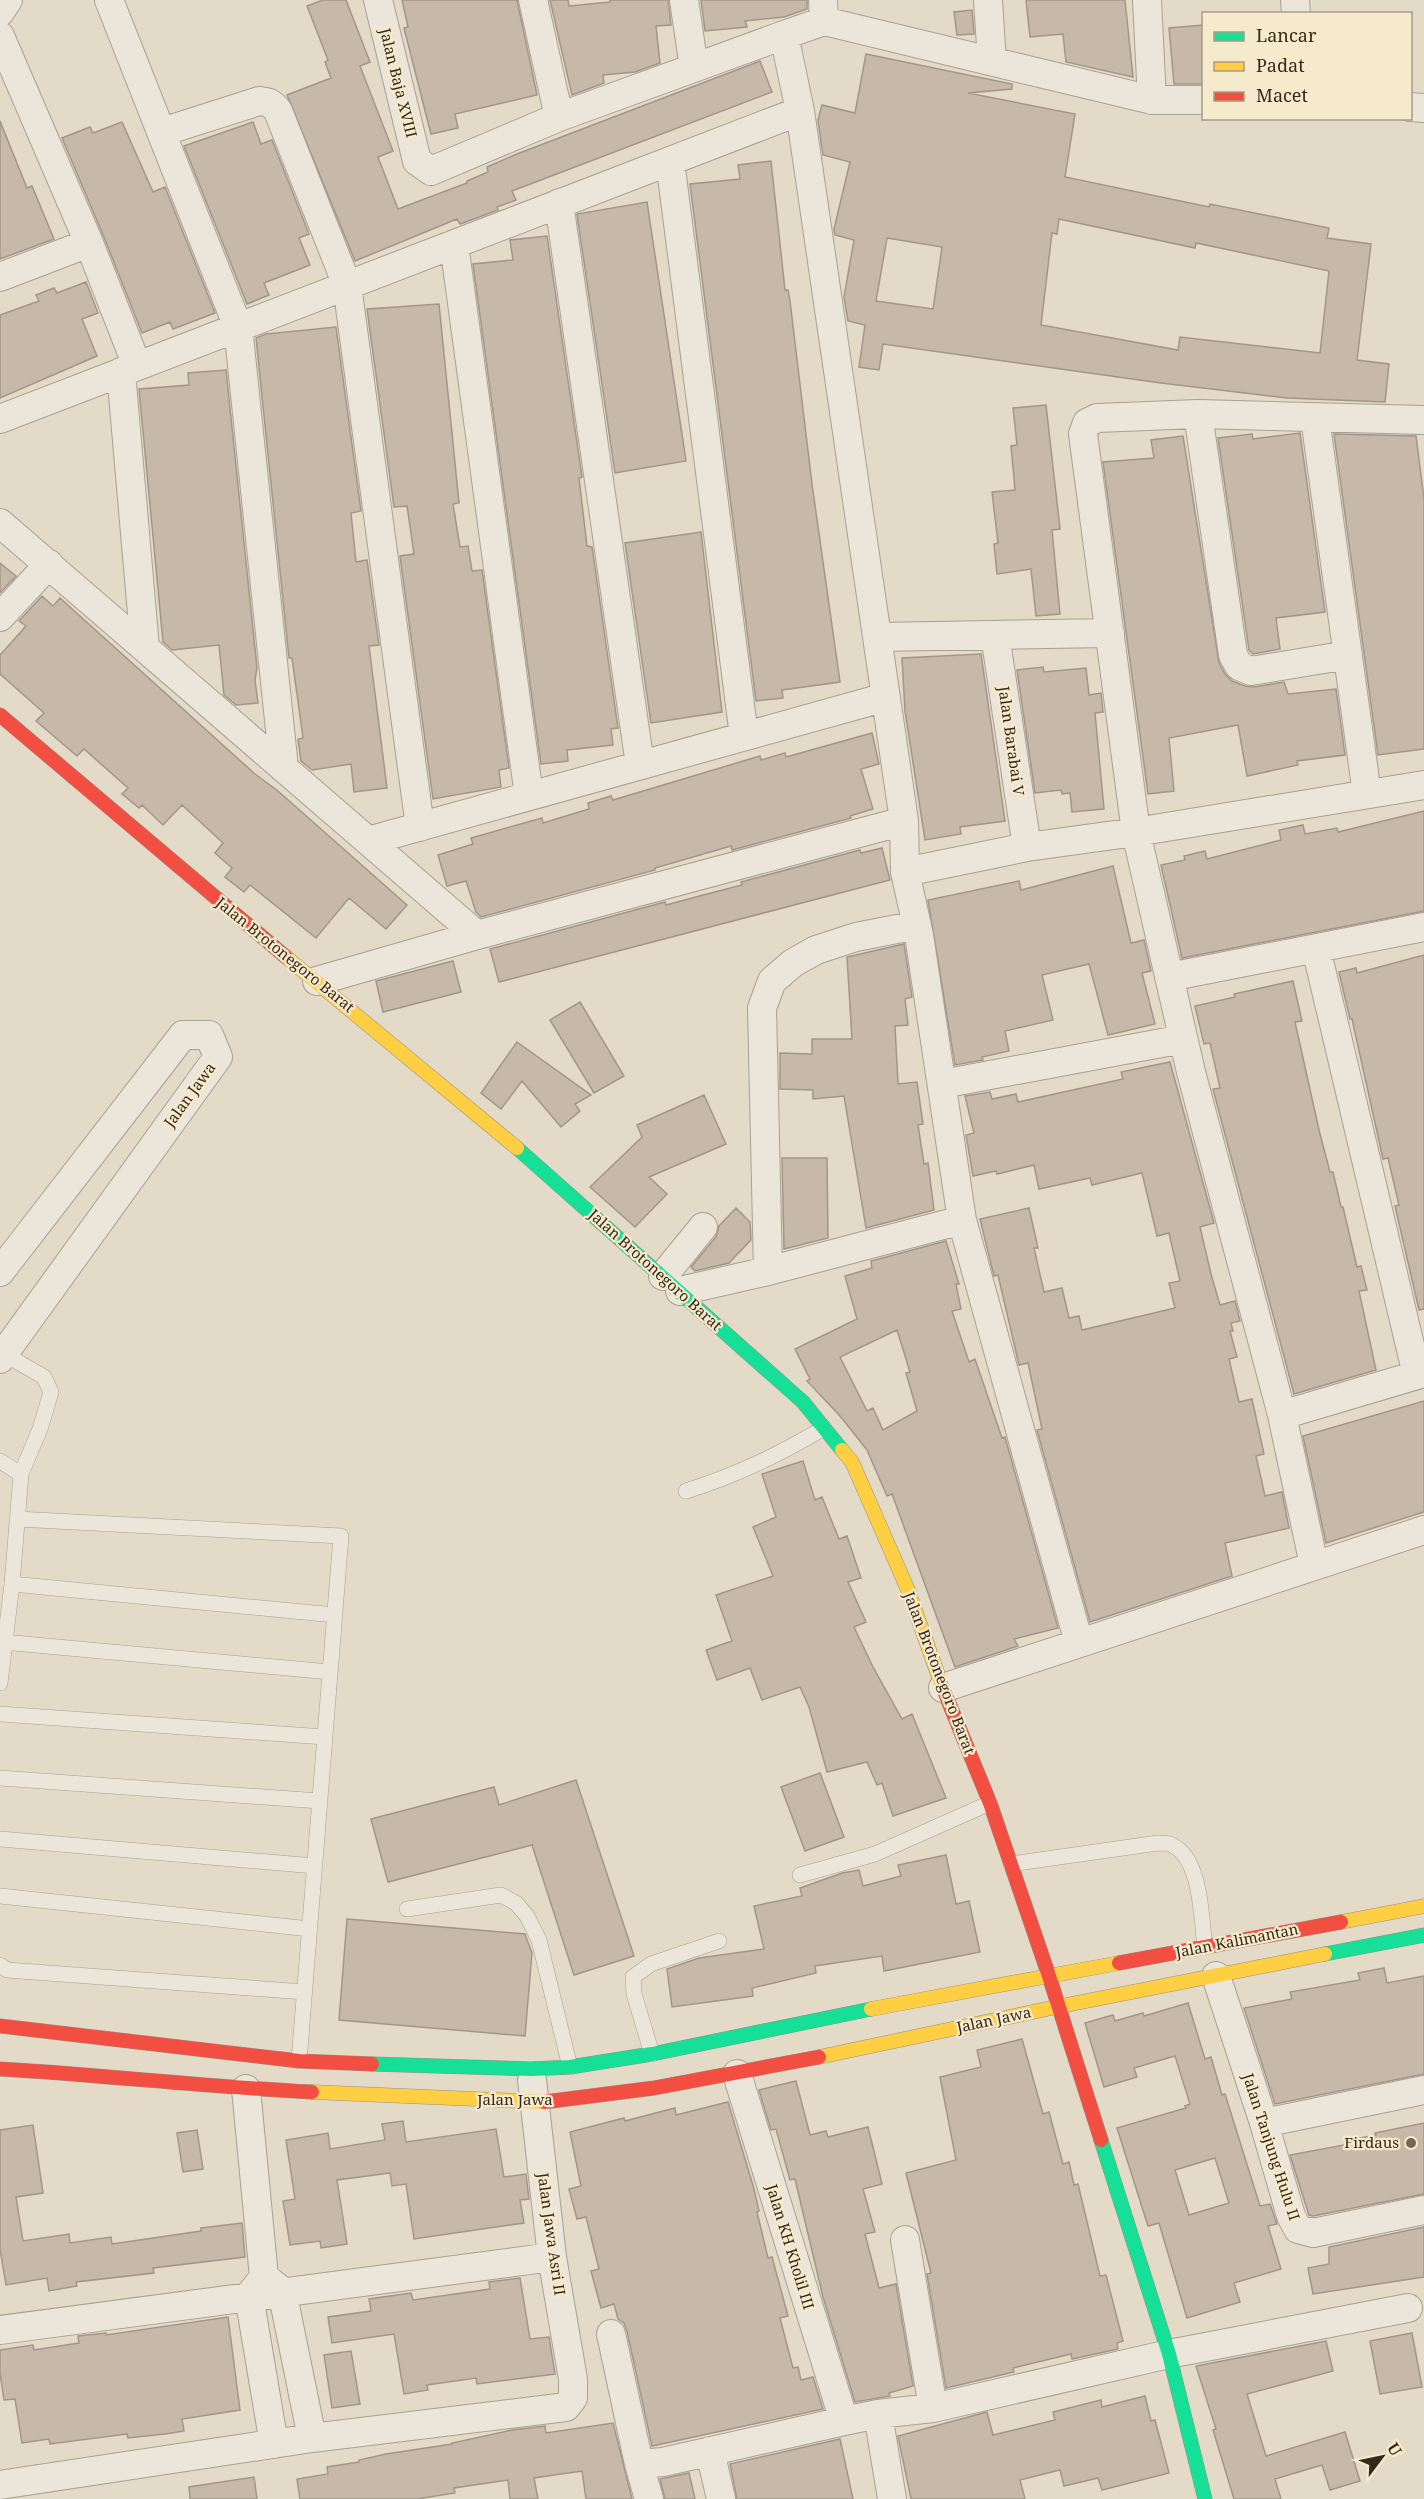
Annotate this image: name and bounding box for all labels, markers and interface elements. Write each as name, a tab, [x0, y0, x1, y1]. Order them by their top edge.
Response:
legend	[1202, 12, 1412, 120]
text: Lancar	[1256, 23, 1317, 47]
street label: Jalan Baja XVIII	[375, 25, 422, 140]
text: Padat	[1256, 53, 1305, 77]
text: Macet	[1256, 83, 1308, 107]
street label: Jalan Barabai V	[994, 684, 1030, 798]
street label: Jalan Brotonegoro Barat	[211, 891, 359, 1016]
street label: Jalan Jawa	[158, 1058, 220, 1132]
street label: Jalan Brotonegoro Barat	[584, 1203, 727, 1334]
street label: Jalan Brotonegoro Barat	[899, 1587, 980, 1757]
street label: Jalan Kalimantan	[1173, 1918, 1300, 1962]
street label: Jalan Jawa	[954, 2001, 1033, 2037]
street label: Jalan Tanjung Hulu II	[1238, 2070, 1305, 2223]
street label: Jalan Jawa	[476, 2089, 553, 2109]
place label: Firdaus	[1344, 2132, 1399, 2152]
marker: Firdaus	[1404, 2136, 1418, 2150]
street label: Jalan Jawa Asri II	[533, 2170, 570, 2296]
street label: Jalan KH Kholil III	[762, 2181, 820, 2312]
north arrow	[1352, 2427, 1412, 2487]
text: U	[1382, 2438, 1407, 2460]

